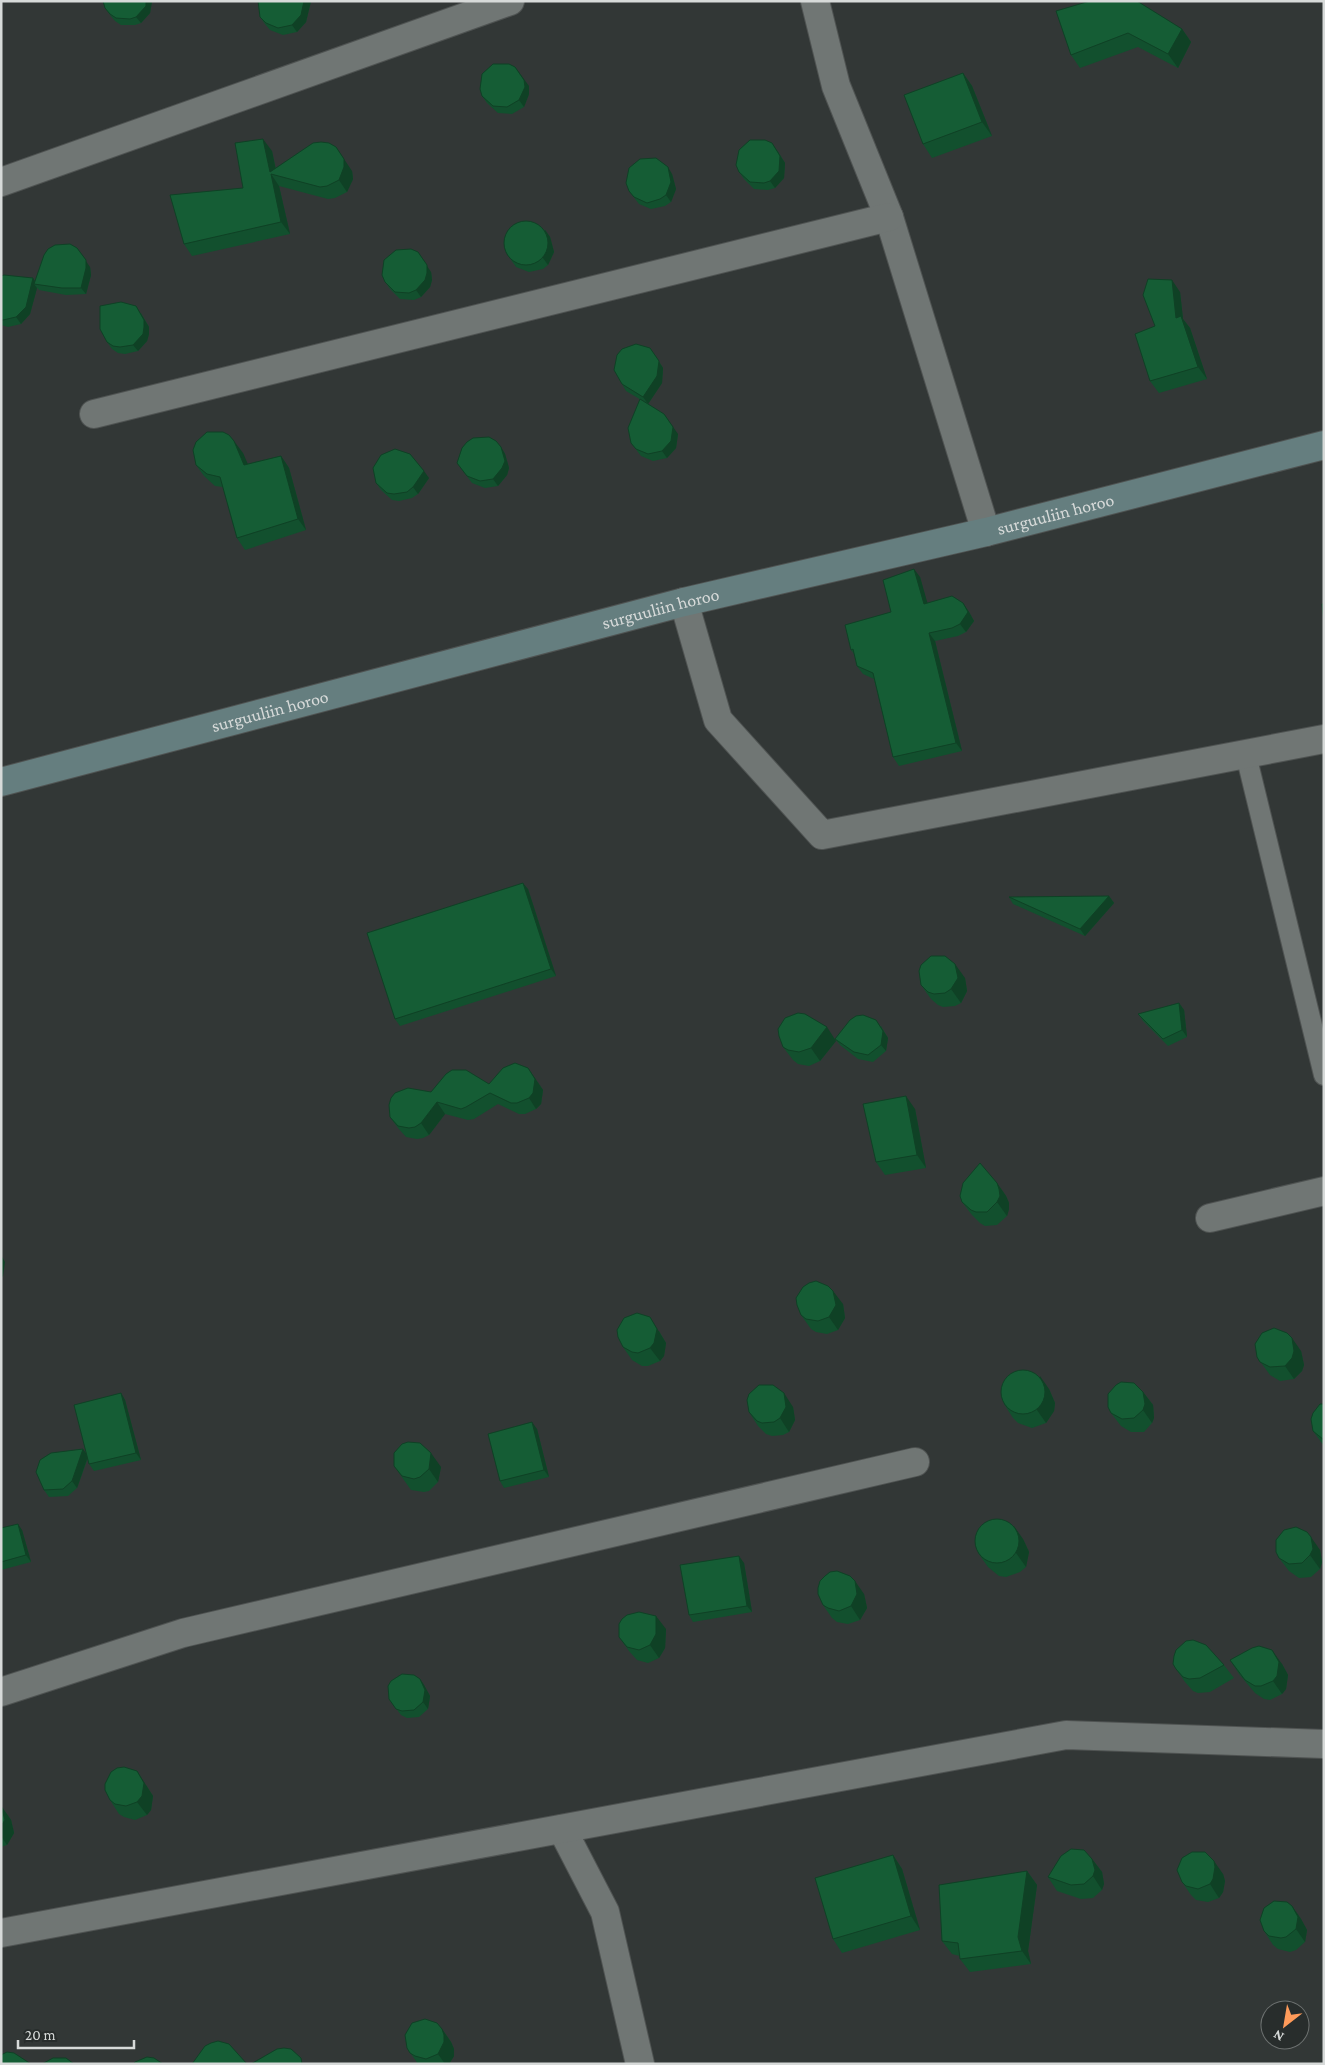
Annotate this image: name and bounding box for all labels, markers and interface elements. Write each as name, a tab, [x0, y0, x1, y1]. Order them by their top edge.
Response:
street label: surguuliin horoo	[995, 489, 1116, 539]
street label: surguuliin horoo	[600, 584, 721, 633]
street label: surguuliin horoo	[209, 686, 331, 736]
north arrow	[1260, 2000, 1310, 2050]
scale bar	[18, 2018, 134, 2050]
text: 20 m	[25, 2027, 56, 2043]
text: N	[1270, 2027, 1287, 2045]

